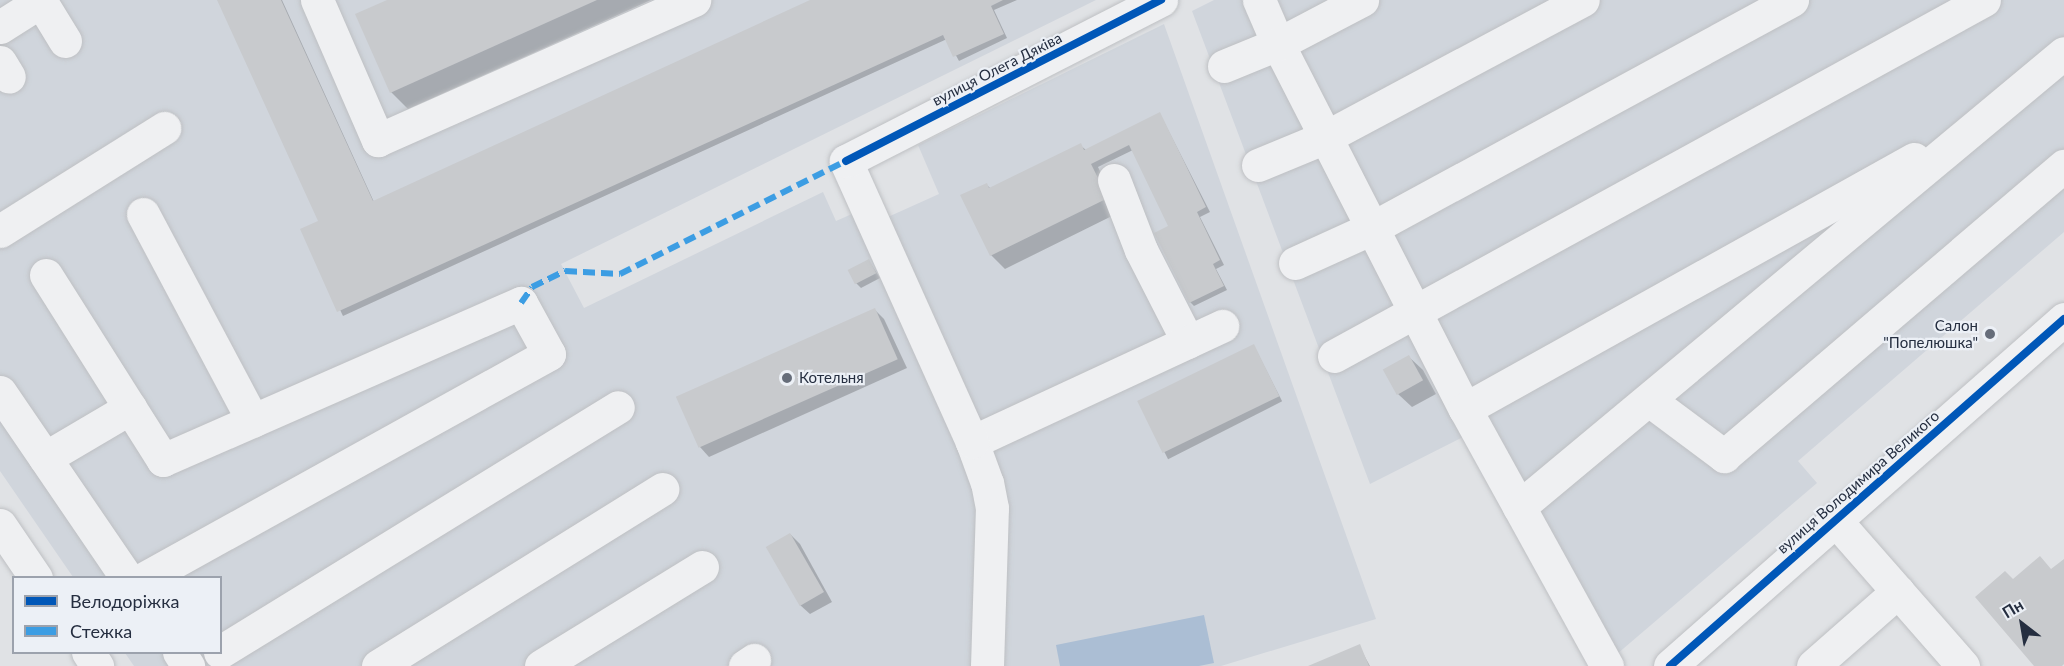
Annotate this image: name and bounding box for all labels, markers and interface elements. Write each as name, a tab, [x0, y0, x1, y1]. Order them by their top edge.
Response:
street label: вулиця Олега Дяківа	[929, 29, 1065, 109]
place label: Салон "Попелюшка"	[1883, 316, 1978, 351]
marker: Салон "Попелюшка"	[1983, 327, 1997, 341]
place label: Котельня	[799, 369, 864, 387]
marker: Котельня	[780, 371, 794, 385]
street label: вулиця Володимира Великого	[1773, 407, 1943, 557]
legend	[12, 576, 222, 654]
text: Велодоріжка	[70, 590, 179, 612]
north arrow	[1992, 594, 2052, 654]
text: Пн	[1999, 595, 2026, 622]
text: Стежка	[70, 620, 132, 642]

